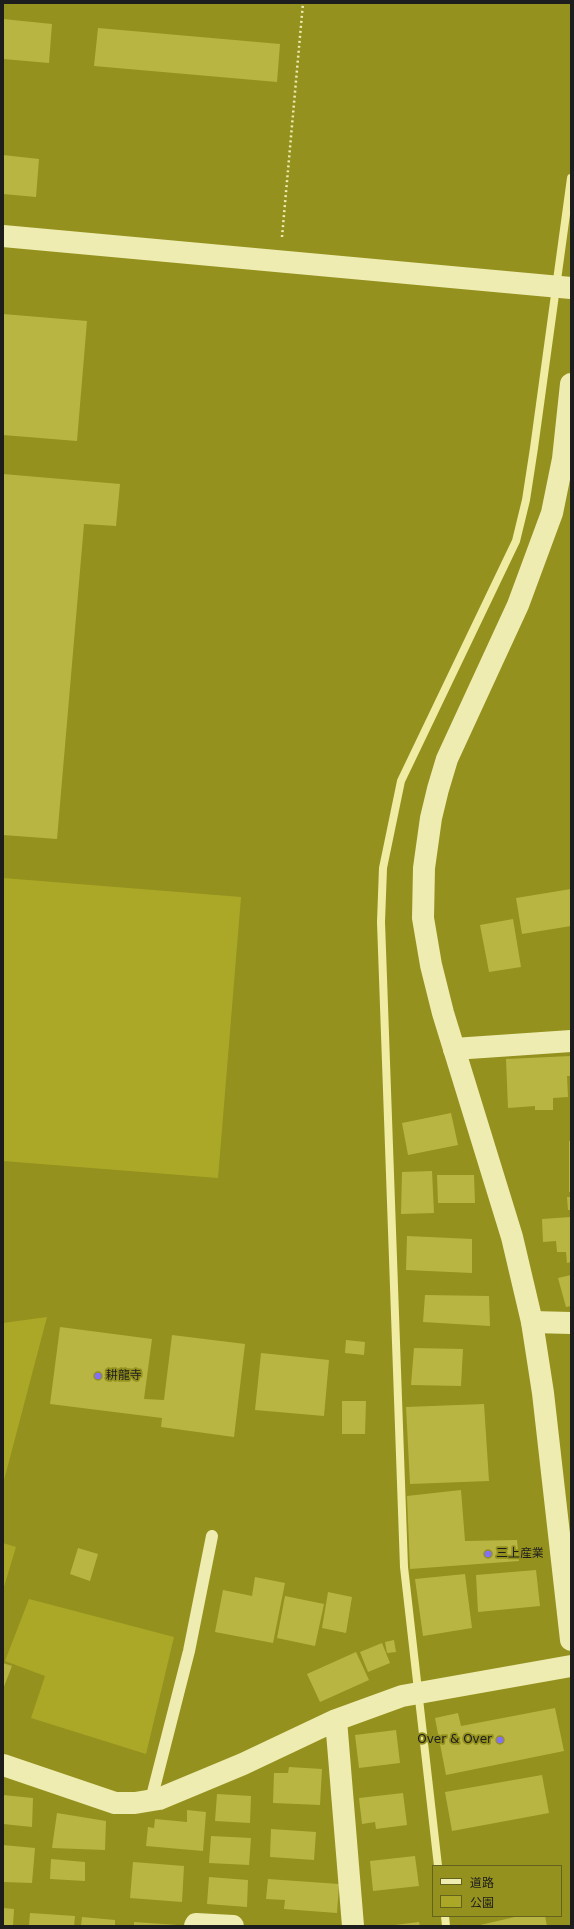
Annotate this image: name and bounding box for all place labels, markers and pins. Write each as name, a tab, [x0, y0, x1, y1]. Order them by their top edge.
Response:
place label: 耕龍寺	[106, 1369, 142, 1383]
marker: 耕龍寺	[93, 1371, 103, 1381]
place label: 三上産業	[496, 1547, 544, 1561]
marker: 三上産業	[483, 1549, 493, 1559]
place label: Over & Over	[417, 1733, 492, 1747]
marker: Over & Over	[495, 1735, 505, 1745]

